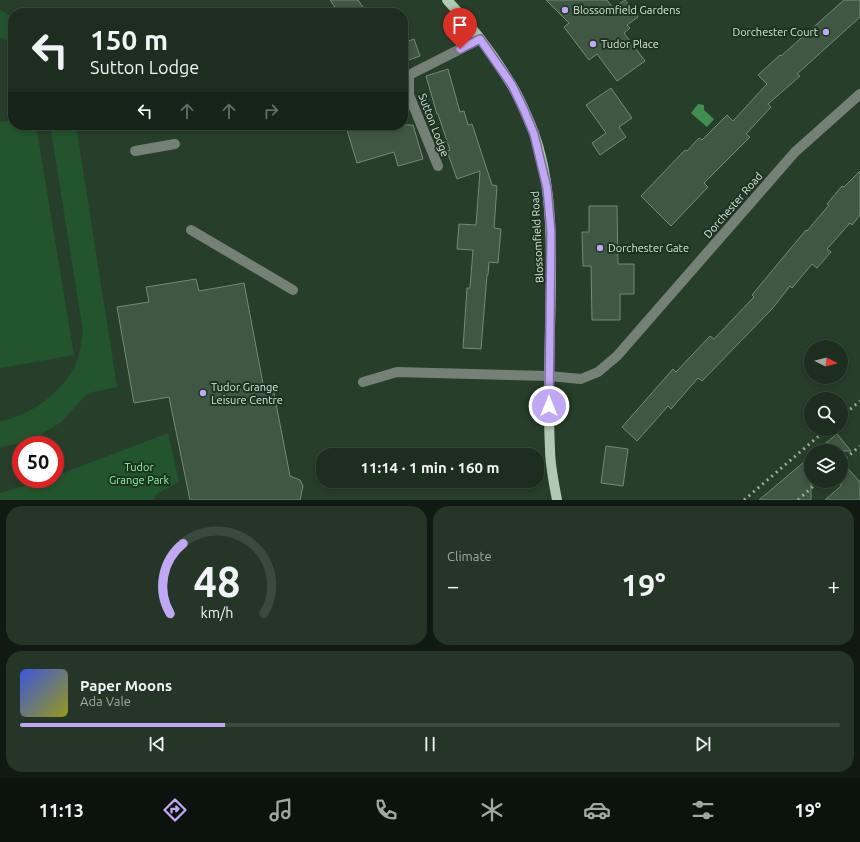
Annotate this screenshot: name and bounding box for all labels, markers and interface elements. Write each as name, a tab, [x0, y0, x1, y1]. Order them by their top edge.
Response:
place label: Blossomfield Gardens	[573, 4, 680, 16]
marker: Blossomfield Gardens	[560, 5, 570, 15]
pin	[443, 8, 477, 49]
icon: arrive	[449, 14, 471, 36]
icon: left	[24, 24, 76, 76]
text: 150 m	[90, 24, 168, 55]
place label: Dorchester Court	[732, 26, 819, 38]
marker: Dorchester Court	[821, 27, 831, 37]
place label: Tudor Place	[601, 38, 659, 50]
marker: Tudor Place	[588, 39, 598, 49]
text: Sutton Lodge	[90, 57, 199, 77]
street label: Sutton Lodge	[416, 92, 452, 158]
icon: left	[134, 100, 156, 122]
icon: ahead	[176, 100, 198, 122]
icon: ahead	[218, 100, 240, 122]
icon: right	[260, 100, 282, 122]
street label: Dorchester Road	[701, 170, 765, 240]
street label: Blossomfield Road	[529, 191, 545, 283]
place label: Dorchester Gate	[608, 242, 689, 254]
marker: Dorchester Gate	[595, 243, 605, 253]
north arrow	[804, 340, 848, 384]
map controls	[804, 340, 848, 488]
place label: Tudor Grange Leisure Centre	[211, 381, 283, 406]
position arrow	[528, 385, 570, 427]
marker: Tudor Grange Leisure Centre	[198, 388, 208, 398]
button: search	[804, 392, 848, 436]
speed limit sign: 50	[12, 436, 64, 488]
button: layers	[804, 444, 848, 488]
text: 11:14 · 1 min · 160 m	[361, 459, 499, 476]
park label: Tudor Grange Park	[109, 461, 170, 486]
text: Climate	[447, 549, 492, 563]
text: 48	[193, 557, 240, 604]
text: 19°	[621, 568, 666, 602]
text: −	[447, 573, 459, 598]
text: +	[828, 573, 840, 598]
text: km/h	[200, 604, 233, 620]
text: Paper Moons	[80, 677, 172, 694]
text: Ada Vale	[80, 694, 131, 708]
icon: previous	[146, 733, 168, 755]
icon: pause	[419, 733, 441, 755]
icon: next	[692, 733, 714, 755]
icon: directions	[161, 796, 189, 824]
icon: music	[267, 796, 295, 824]
icon: phone	[372, 796, 400, 824]
icon: climate	[478, 796, 506, 824]
icon: car	[583, 796, 611, 824]
icon: filters	[689, 796, 717, 824]
text: 11:13	[39, 800, 84, 820]
text: 19°	[795, 800, 821, 820]

